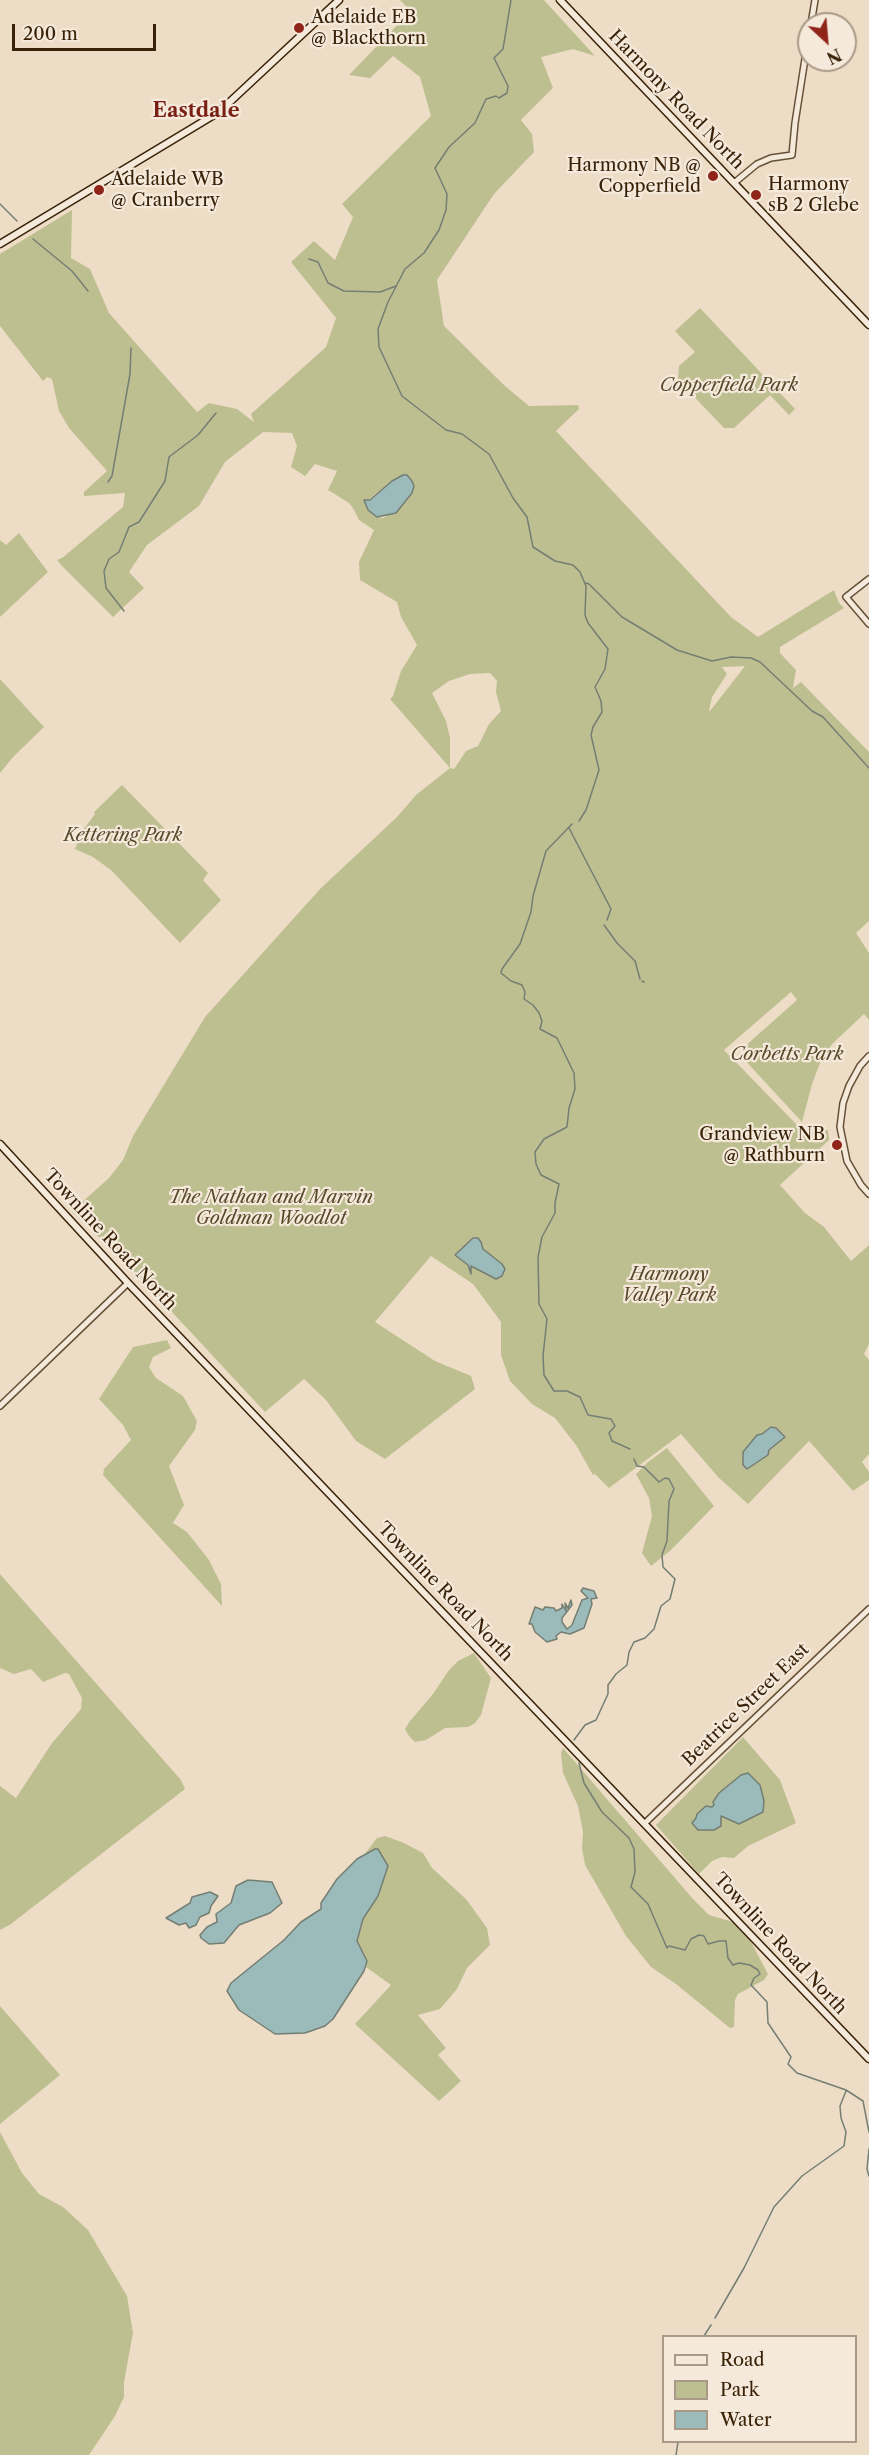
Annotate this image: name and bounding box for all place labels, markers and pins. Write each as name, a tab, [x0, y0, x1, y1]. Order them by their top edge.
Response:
place label: Adelaide EB @ Blackthorn	[311, 7, 426, 50]
marker: Adelaide EB @ Blackthorn	[292, 21, 306, 35]
place label: Harmony NB @ Copperfield	[567, 155, 701, 198]
place label: Adelaide WB @ Cranberry	[111, 169, 224, 212]
marker: Harmony NB @ Copperfield	[706, 169, 720, 183]
place label: Harmony sB 2 Glebe	[768, 174, 859, 216]
marker: Adelaide WB @ Cranberry	[92, 183, 106, 197]
marker: Harmony sB 2 Glebe	[749, 188, 763, 202]
place label: Grandview NB @ Rathburn	[699, 1124, 825, 1166]
marker: Grandview NB @ Rathburn	[830, 1138, 844, 1152]

